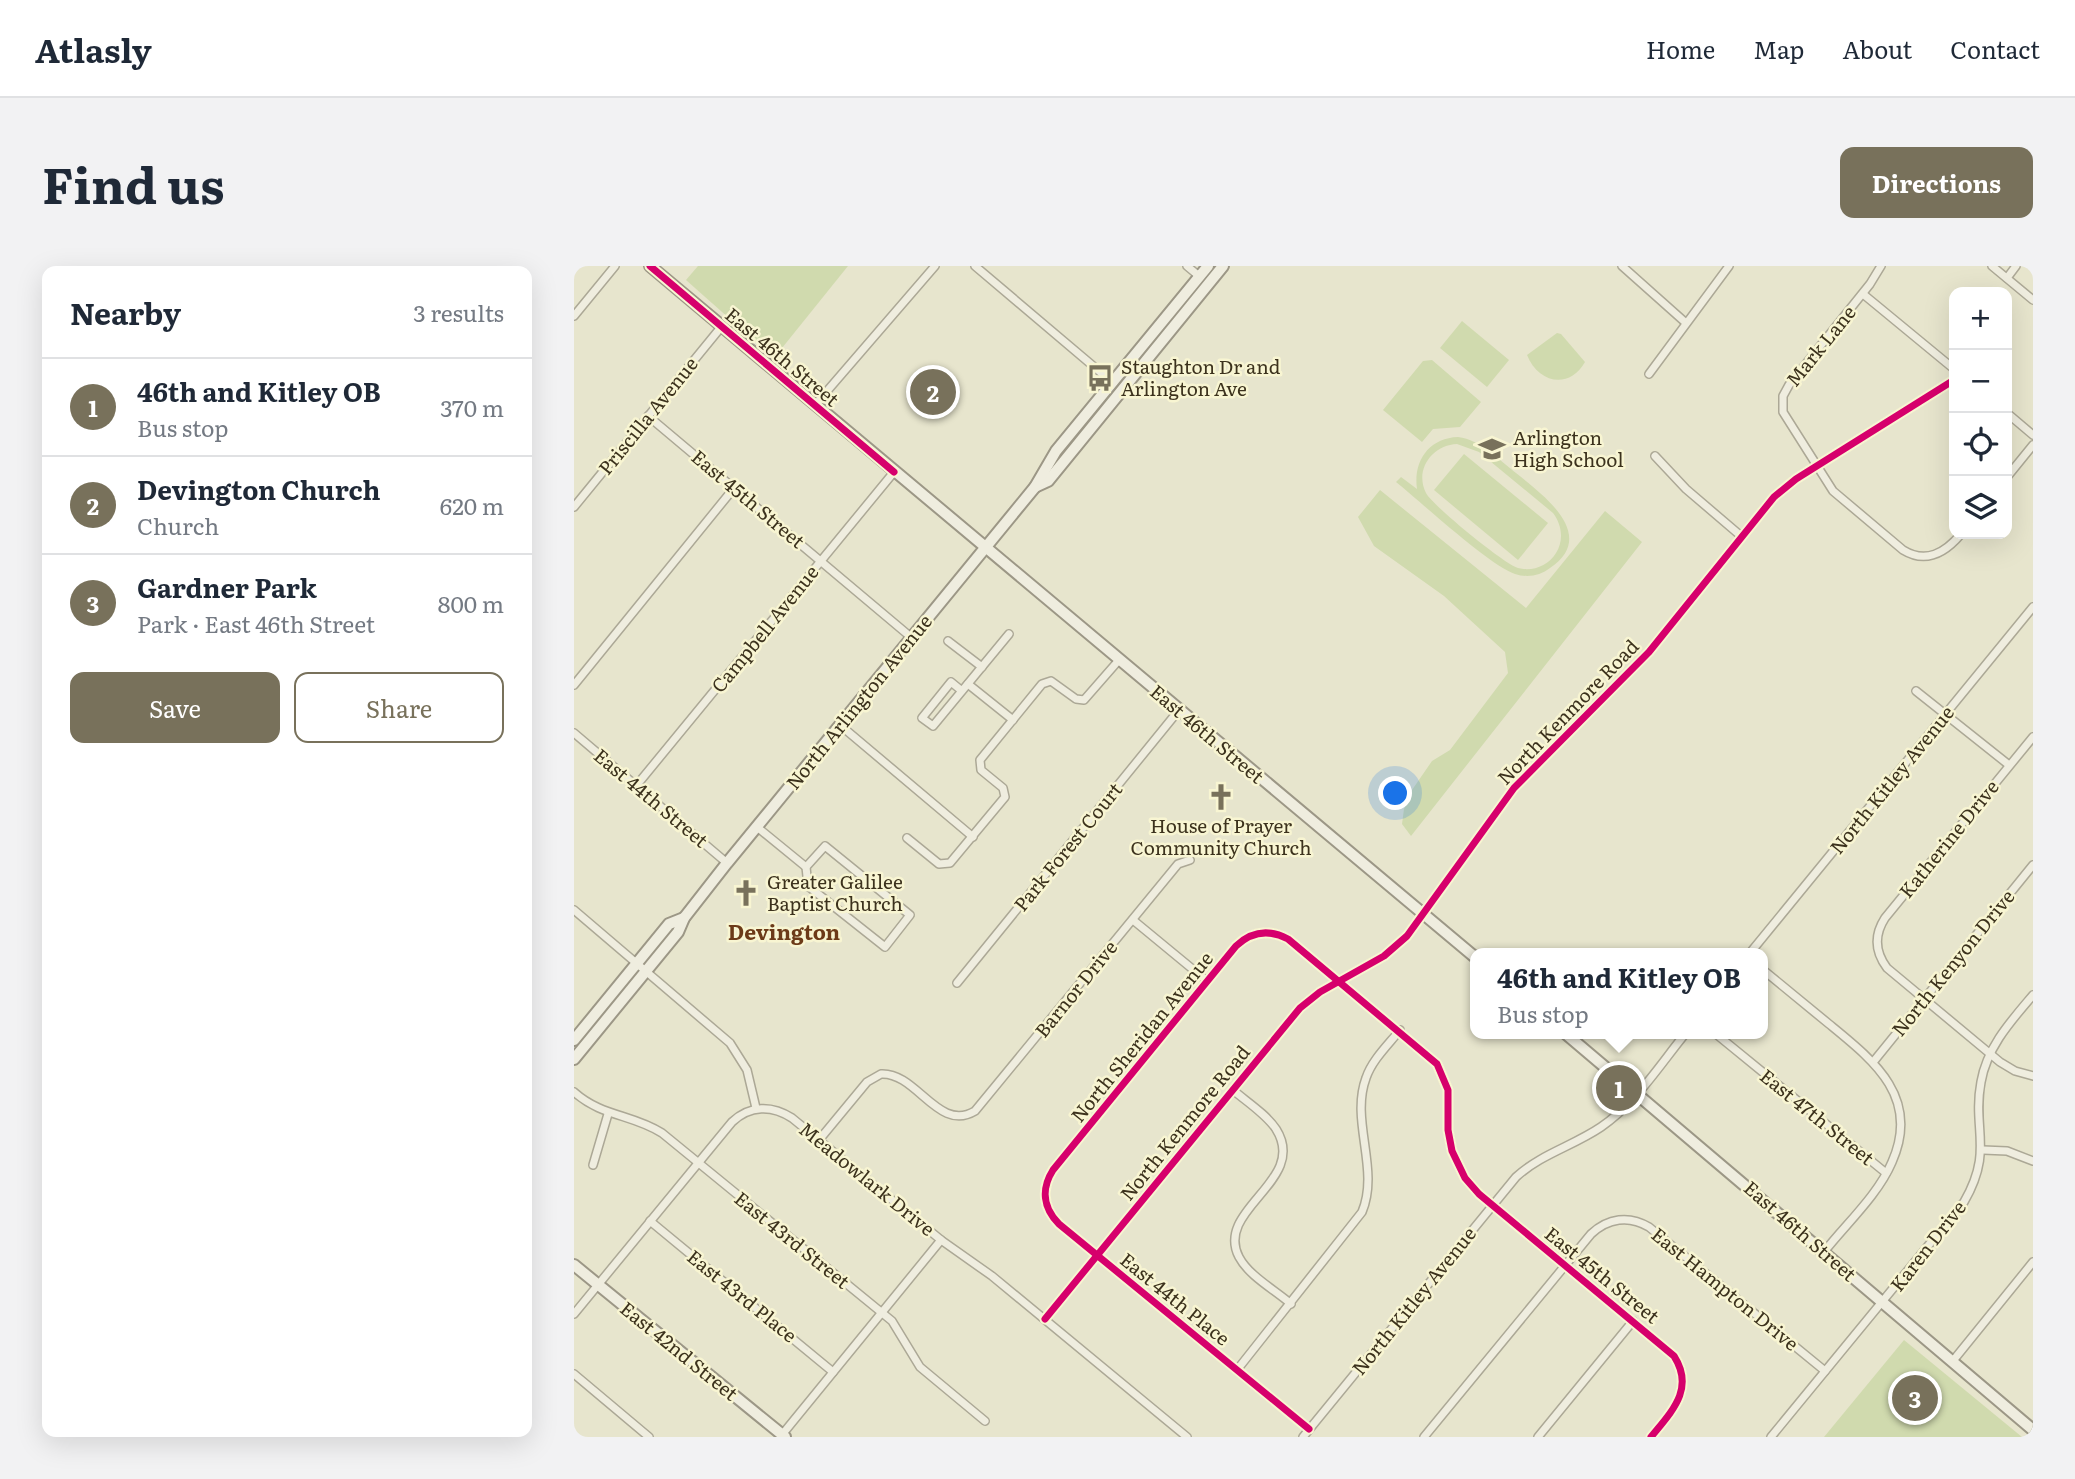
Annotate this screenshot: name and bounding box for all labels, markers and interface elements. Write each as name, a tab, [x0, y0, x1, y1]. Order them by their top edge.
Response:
text: Atlasly	[35, 24, 152, 73]
text: Home	[1646, 31, 1715, 66]
text: Map	[1753, 31, 1804, 66]
text: About	[1842, 31, 1912, 66]
text: Contact	[1950, 31, 2040, 66]
text: Find us	[42, 146, 225, 219]
button: Directions	[1840, 147, 2033, 218]
map controls	[1949, 287, 2012, 539]
button: +	[1949, 287, 2012, 350]
text: Nearby	[70, 290, 181, 334]
text: 3 results	[413, 295, 504, 329]
street label: Mark Lane	[1779, 299, 1862, 392]
street label: East 46th Street	[720, 300, 846, 413]
street label: Priscilla Avenue	[591, 350, 704, 480]
button: −	[1949, 350, 2012, 413]
place label: Staughton Dr and Arlington Ave	[1121, 352, 1281, 402]
bus stop icon: Staughton Dr and Arlington Ave	[1085, 363, 1115, 393]
pin: 2	[910, 366, 956, 418]
text: 46th and Kitley OB	[137, 371, 381, 410]
text: 1	[88, 390, 98, 424]
text: 370 m	[440, 390, 504, 424]
text: Bus stop	[137, 410, 229, 444]
button: locate	[1949, 413, 2012, 476]
place label: Arlington High School	[1513, 423, 1624, 473]
school or university icon: Arlington High School	[1477, 434, 1507, 464]
street label: East 45th Street	[686, 442, 812, 554]
text: Devington Church	[137, 469, 380, 508]
button: layers	[1949, 476, 2012, 539]
text: 2	[87, 488, 99, 522]
text: 620 m	[440, 488, 504, 522]
text: Church	[137, 508, 219, 542]
street label: Campbell Avenue	[704, 558, 825, 698]
text: Gardner Park	[137, 567, 317, 606]
text: 3	[87, 586, 99, 620]
text: 800 m	[438, 586, 504, 620]
text: Park · East 46th Street	[137, 606, 375, 640]
street label: North Arlington Avenue	[779, 608, 938, 795]
street label: North Kenmore Road	[1490, 632, 1645, 790]
button: Save	[70, 672, 280, 743]
button: Share	[294, 672, 504, 743]
street label: East 46th Street	[1145, 677, 1271, 790]
street label: North Kitley Avenue	[1822, 699, 1960, 860]
street label: East 44th Street	[588, 741, 715, 854]
street label: Katherine Drive	[1892, 773, 2005, 903]
street label: Park Forest Court	[1006, 776, 1128, 917]
your location	[1378, 776, 1412, 810]
church icon: House of Prayer Community Church	[1206, 782, 1236, 812]
place label: House of Prayer Community Church	[1130, 811, 1312, 861]
place label: Greater Galilee Baptist Church	[767, 867, 903, 917]
church icon: Greater Galilee Baptist Church	[731, 878, 761, 908]
street label: North Kenyon Drive	[1884, 883, 2020, 1042]
district label: Devington	[728, 915, 841, 946]
street label: Barnor Drive	[1027, 934, 1123, 1043]
street label: North Sheridan Avenue	[1063, 945, 1219, 1128]
popup	[1470, 948, 1768, 1039]
text: 46th and Kitley OB	[1497, 957, 1741, 996]
text: Bus stop	[1497, 996, 1589, 1030]
street label: North Kenmore Road	[1113, 1038, 1256, 1206]
street label: East 47th Street	[1754, 1061, 1881, 1171]
pin: 1	[1596, 1062, 1642, 1114]
street label: Meadowlark Drive	[794, 1115, 942, 1242]
street label: East 46th Street	[1738, 1173, 1863, 1287]
street label: East 43rd Street	[729, 1184, 857, 1295]
street label: Karen Drive	[1883, 1194, 1972, 1297]
street label: East 45th Street	[1539, 1219, 1666, 1330]
street label: North Kitley Avenue	[1344, 1220, 1482, 1381]
street label: East Hampton Drive	[1646, 1220, 1805, 1357]
street label: East 43rd Place	[682, 1242, 804, 1348]
street label: East 44th Place	[1115, 1245, 1237, 1351]
street label: East 42nd Street	[615, 1294, 745, 1407]
pin: 3	[1892, 1372, 1938, 1424]

